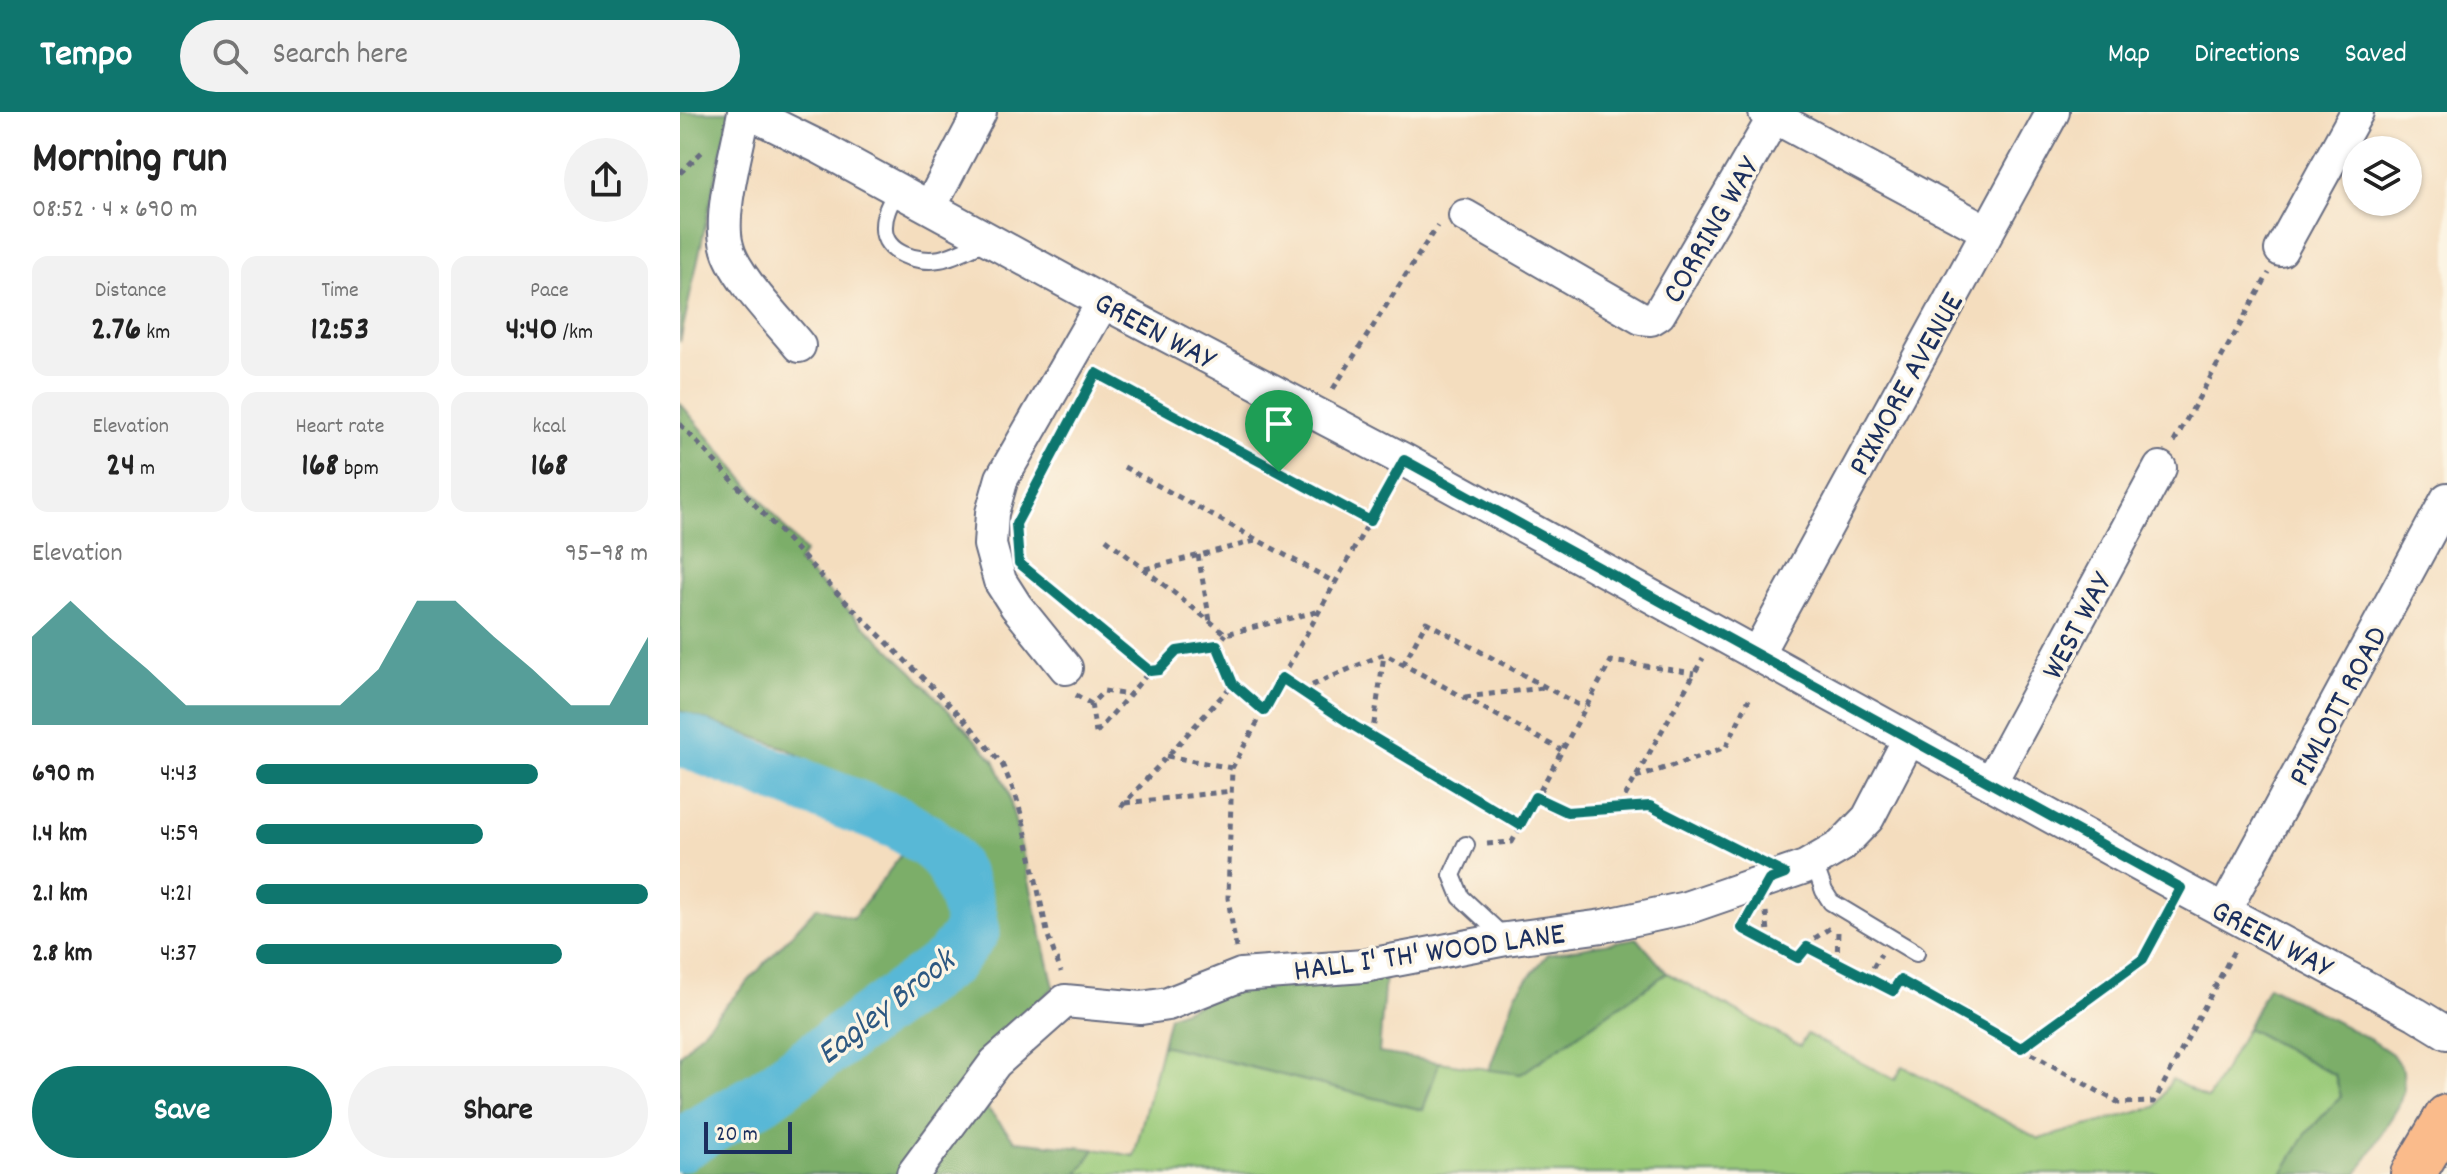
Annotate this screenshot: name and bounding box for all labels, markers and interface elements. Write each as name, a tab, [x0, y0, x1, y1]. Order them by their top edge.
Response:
search box	[180, 20, 740, 92]
text: Tempo	[40, 29, 132, 84]
icon: search	[208, 34, 252, 78]
text: Search here	[272, 35, 408, 78]
text: Map	[2108, 36, 2150, 76]
text: Directions	[2194, 36, 2300, 76]
text: Saved	[2344, 36, 2407, 76]
text: Morning run	[32, 130, 227, 193]
map controls	[2342, 136, 2422, 216]
button: layers	[2342, 136, 2422, 216]
button: share	[564, 138, 648, 222]
street label: CORRING WAY	[1653, 149, 1774, 313]
text: 08:52 · 4 × 690 m	[32, 192, 198, 229]
text: Distance	[95, 276, 167, 307]
text: Time	[321, 276, 359, 307]
text: Pace	[530, 276, 569, 307]
street label: GREEN WAY	[1085, 282, 1224, 385]
street label: PIXMORE AVENUE	[1839, 285, 1978, 486]
text: 2.76	[91, 307, 141, 356]
text: 12:53	[311, 307, 369, 356]
text: 4:40	[505, 307, 558, 356]
text: km	[141, 318, 170, 349]
text: /km	[558, 318, 593, 349]
pin	[1245, 390, 1313, 472]
icon: arrive	[1257, 402, 1301, 446]
text: Elevation	[92, 412, 169, 443]
text: Heart rate	[296, 412, 384, 443]
text: kcal	[533, 412, 566, 443]
text: 24	[106, 443, 135, 492]
text: 168	[301, 443, 339, 492]
text: 168	[530, 443, 568, 492]
text: m	[135, 454, 155, 485]
text: bpm	[339, 454, 379, 485]
text: Elevation	[32, 536, 122, 573]
text: 95–98 m	[565, 536, 648, 573]
street label: WEST WAY	[2032, 565, 2127, 689]
street label: PIMLOTT ROAD	[2279, 619, 2402, 796]
text: 690 m	[32, 756, 95, 793]
text: 4:43	[160, 756, 197, 793]
text: 1.4 km	[32, 816, 87, 853]
text: 4:59	[160, 816, 199, 853]
text: 2.1 km	[32, 876, 88, 913]
text: 4:21	[160, 876, 192, 913]
street label: GREEN WAY	[2202, 890, 2341, 993]
street label: HALL I' TH' WOOD LANE	[1291, 913, 1569, 997]
text: 2.8 km	[32, 936, 93, 973]
text: 4:37	[160, 936, 197, 973]
water label: Eagley Brook	[808, 938, 969, 1079]
button: Save	[32, 1066, 332, 1158]
button: Share	[348, 1066, 648, 1158]
scale bar	[704, 1118, 792, 1154]
text: 20 m	[716, 1120, 758, 1151]

